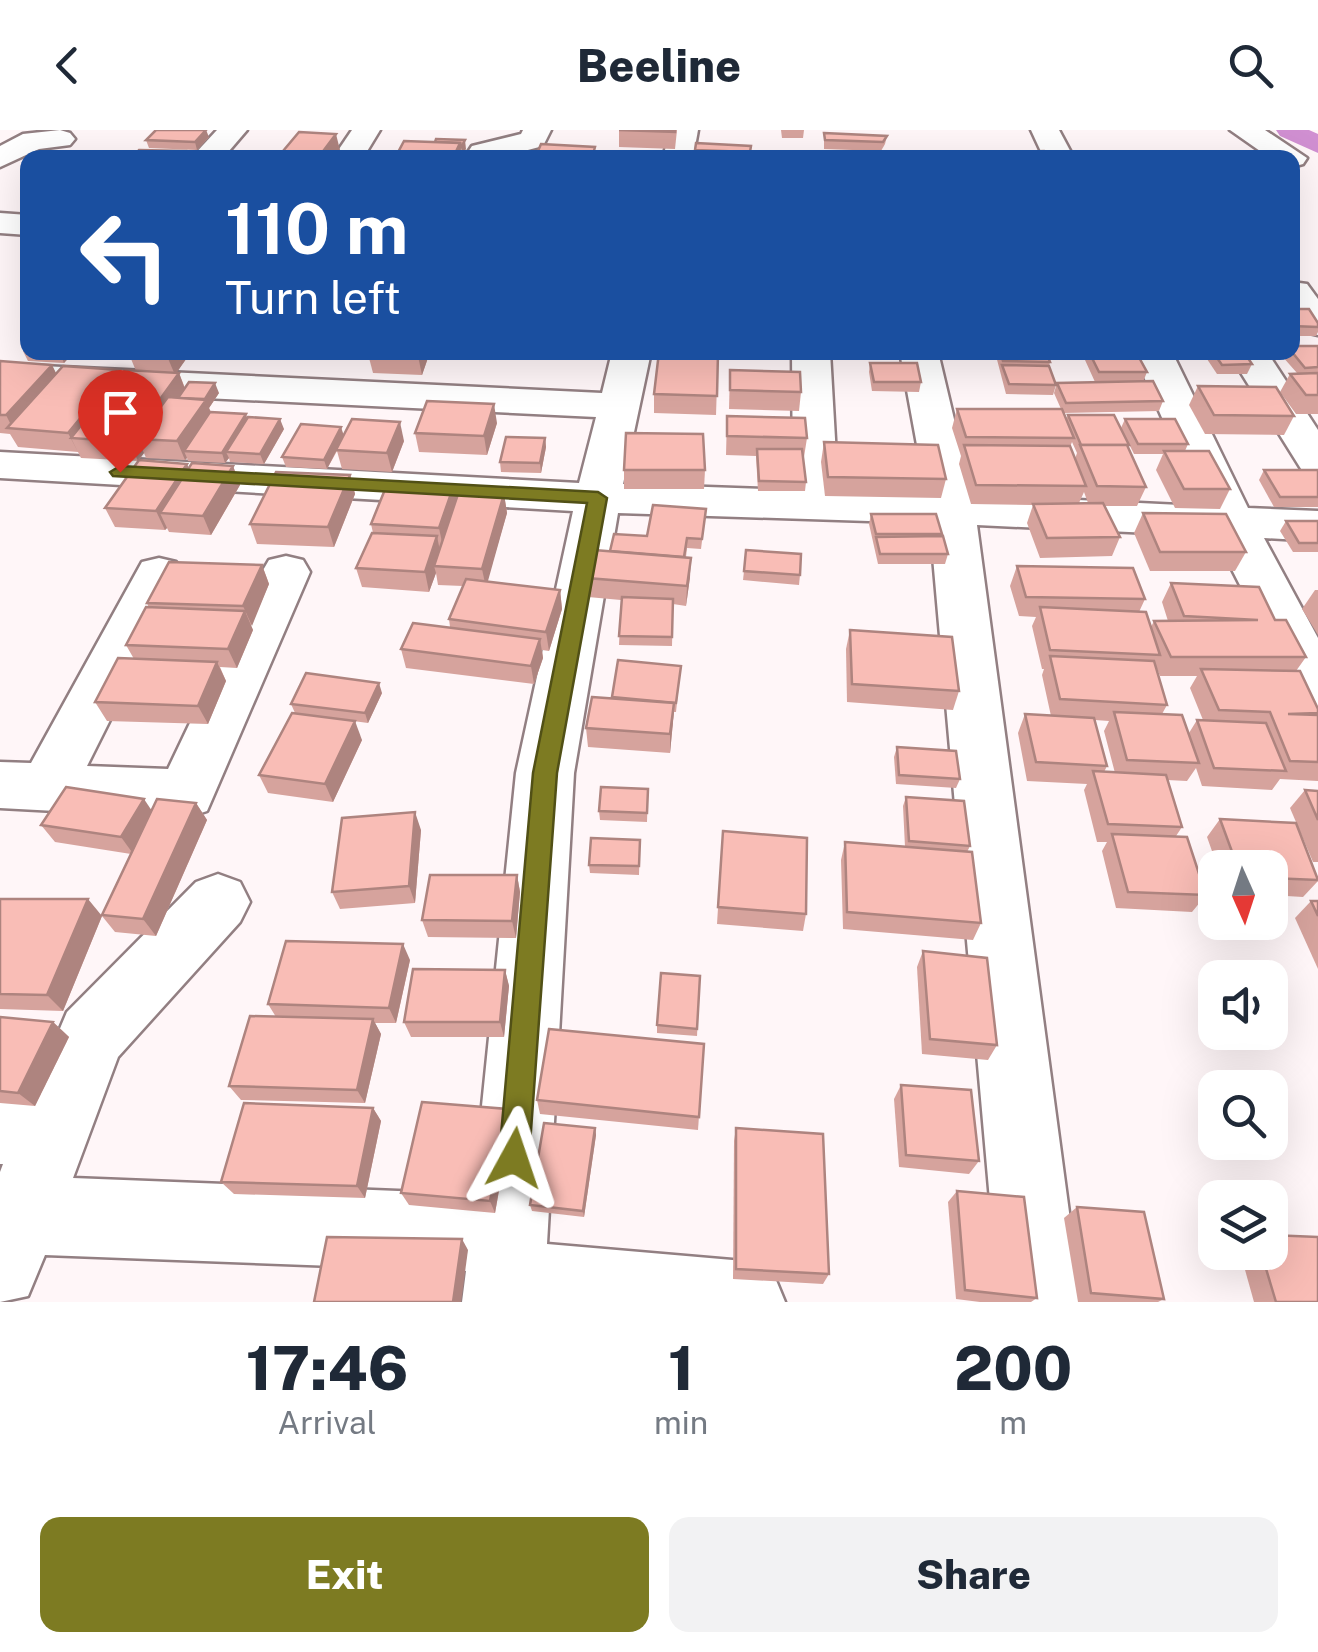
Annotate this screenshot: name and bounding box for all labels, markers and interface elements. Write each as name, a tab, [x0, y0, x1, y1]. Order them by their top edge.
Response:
icon: back	[40, 38, 95, 93]
icon: search	[1223, 38, 1278, 93]
text: Beeline	[577, 39, 741, 92]
text: 110 m	[225, 187, 409, 270]
icon: left	[60, 190, 190, 320]
text: Turn left	[225, 271, 401, 324]
pin	[78, 370, 163, 473]
icon: arrive	[93, 385, 148, 440]
north arrow	[1198, 850, 1288, 940]
map controls	[1198, 850, 1288, 1270]
button: sound	[1198, 960, 1288, 1050]
button: search	[1198, 1070, 1288, 1160]
position arrow	[462, 1106, 566, 1210]
button: layers	[1198, 1180, 1288, 1270]
text: 17:46	[246, 1333, 408, 1404]
text: 1	[668, 1333, 694, 1404]
text: 200	[954, 1333, 1072, 1404]
text: Arrival	[278, 1404, 376, 1441]
text: min	[654, 1404, 708, 1441]
text: m	[999, 1404, 1027, 1441]
button: Exit	[40, 1517, 649, 1632]
button: Share	[669, 1517, 1278, 1632]

